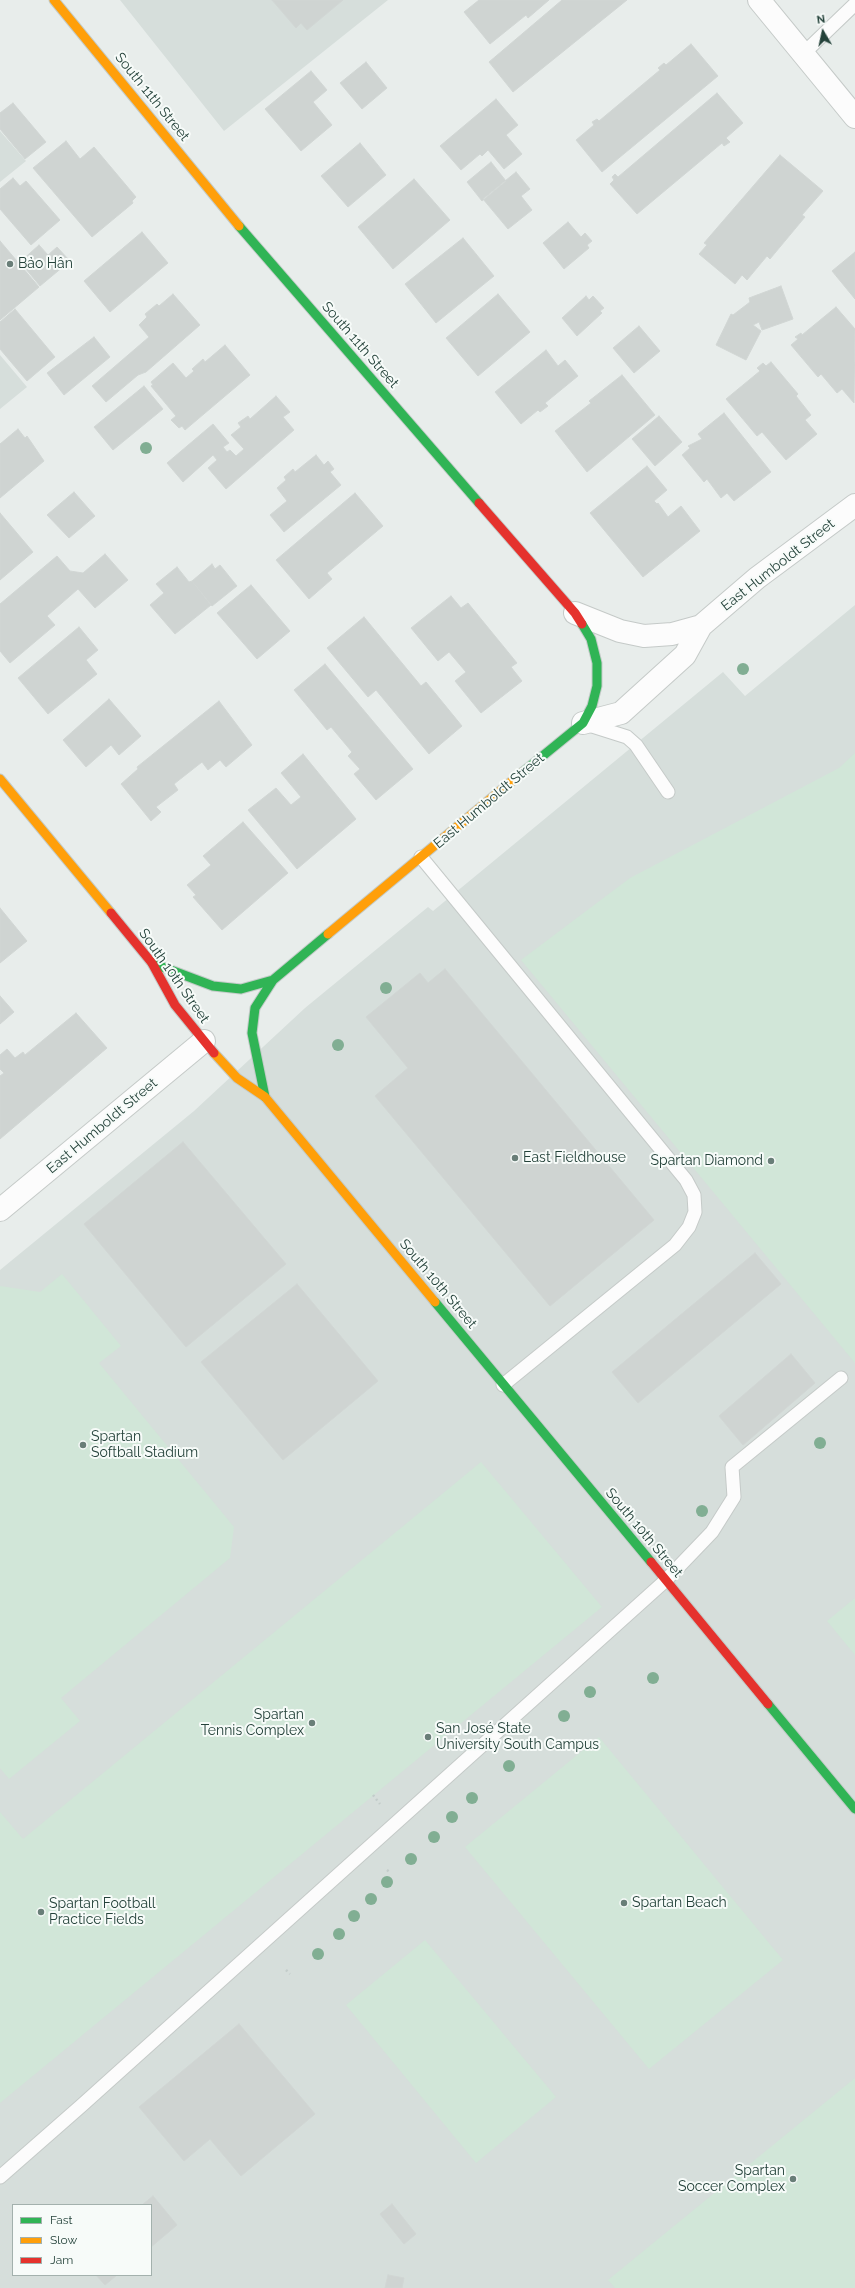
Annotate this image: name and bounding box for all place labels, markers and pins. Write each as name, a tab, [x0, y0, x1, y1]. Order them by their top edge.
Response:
place label: Bảo Hân	[18, 256, 73, 272]
marker: Bảo Hân	[5, 259, 15, 269]
place label: East Fieldhouse	[523, 1150, 626, 1166]
marker: East Fieldhouse	[510, 1153, 520, 1163]
place label: Spartan Diamond	[651, 1153, 763, 1169]
marker: Spartan Diamond	[766, 1156, 776, 1166]
place label: Spartan Softball Stadium	[91, 1429, 198, 1462]
marker: Spartan Softball Stadium	[78, 1440, 88, 1450]
place label: Spartan Tennis Complex	[201, 1707, 304, 1740]
marker: Spartan Tennis Complex	[307, 1718, 317, 1728]
place label: San José State University South Campus	[436, 1721, 599, 1754]
marker: San José State University South Campus	[423, 1732, 433, 1742]
place label: Spartan Beach	[632, 1895, 727, 1911]
place label: Spartan Football Practice Fields	[49, 1896, 156, 1928]
marker: Spartan Beach	[619, 1898, 629, 1908]
marker: Spartan Football Practice Fields	[36, 1907, 46, 1917]
place label: Spartan Soccer Complex	[678, 2163, 785, 2196]
marker: Spartan Soccer Complex	[788, 2174, 798, 2184]

